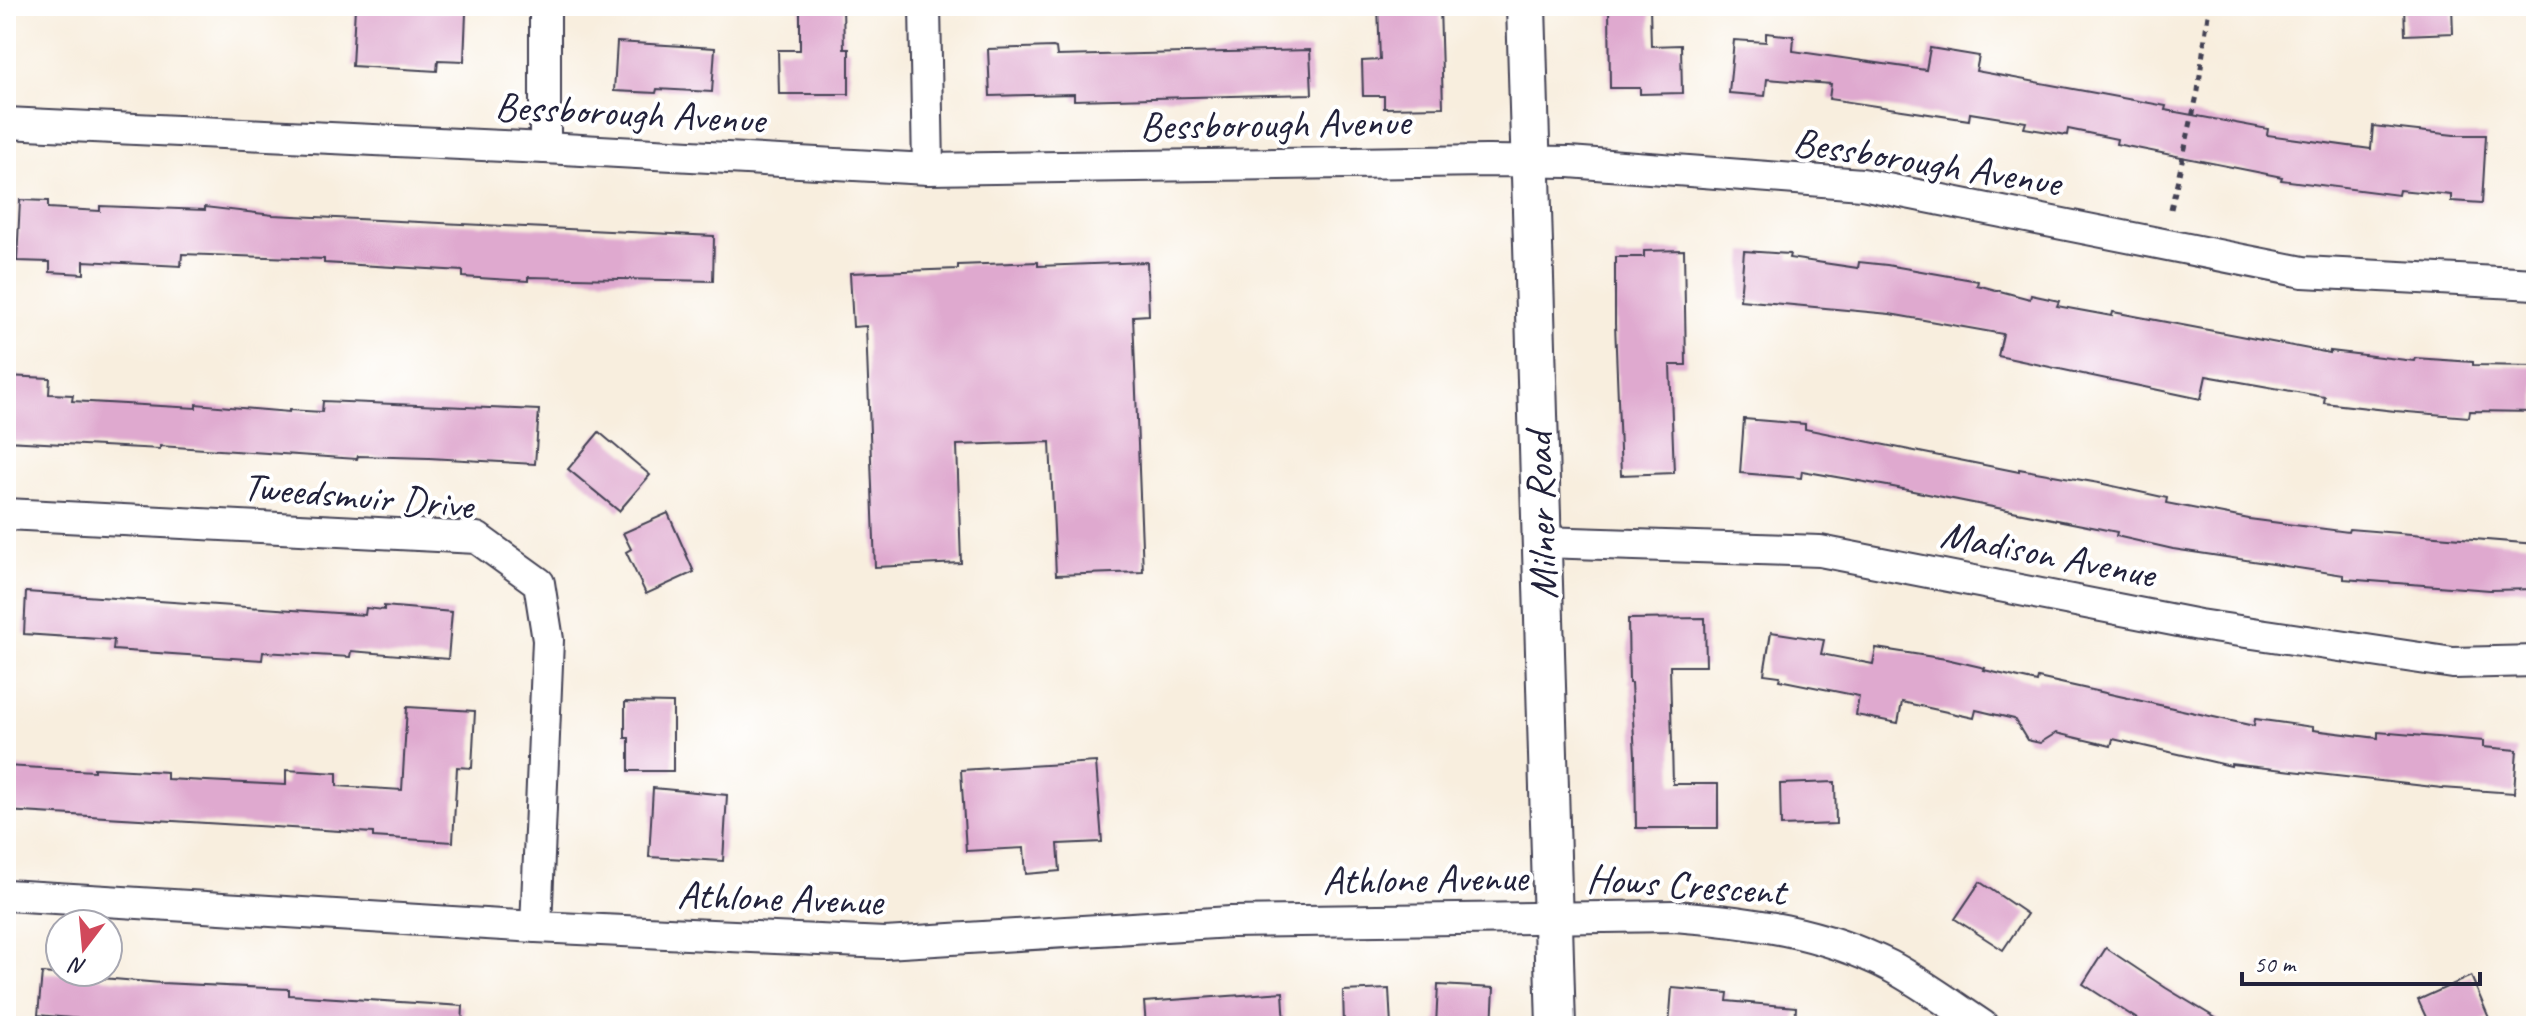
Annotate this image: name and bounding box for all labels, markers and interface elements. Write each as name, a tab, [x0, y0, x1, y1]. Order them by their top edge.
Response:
street label: Bessborough Avenue	[494, 81, 769, 145]
street label: Bessborough Avenue	[1140, 97, 1413, 151]
street label: Bessborough Avenue	[1790, 116, 2067, 208]
street label: Milner Road	[1513, 425, 1569, 600]
street label: Tweedsmuir Drive	[241, 461, 478, 531]
street label: Madison Avenue	[1937, 509, 2162, 600]
street label: Athlone Avenue	[1322, 852, 1531, 906]
street label: Hows Crescent	[1585, 853, 1791, 917]
street label: Athlone Avenue	[677, 869, 886, 927]
north arrow	[44, 908, 124, 988]
scale bar	[2242, 936, 2480, 986]
text: 50 m	[2254, 949, 2297, 979]
text: N	[65, 950, 89, 982]

